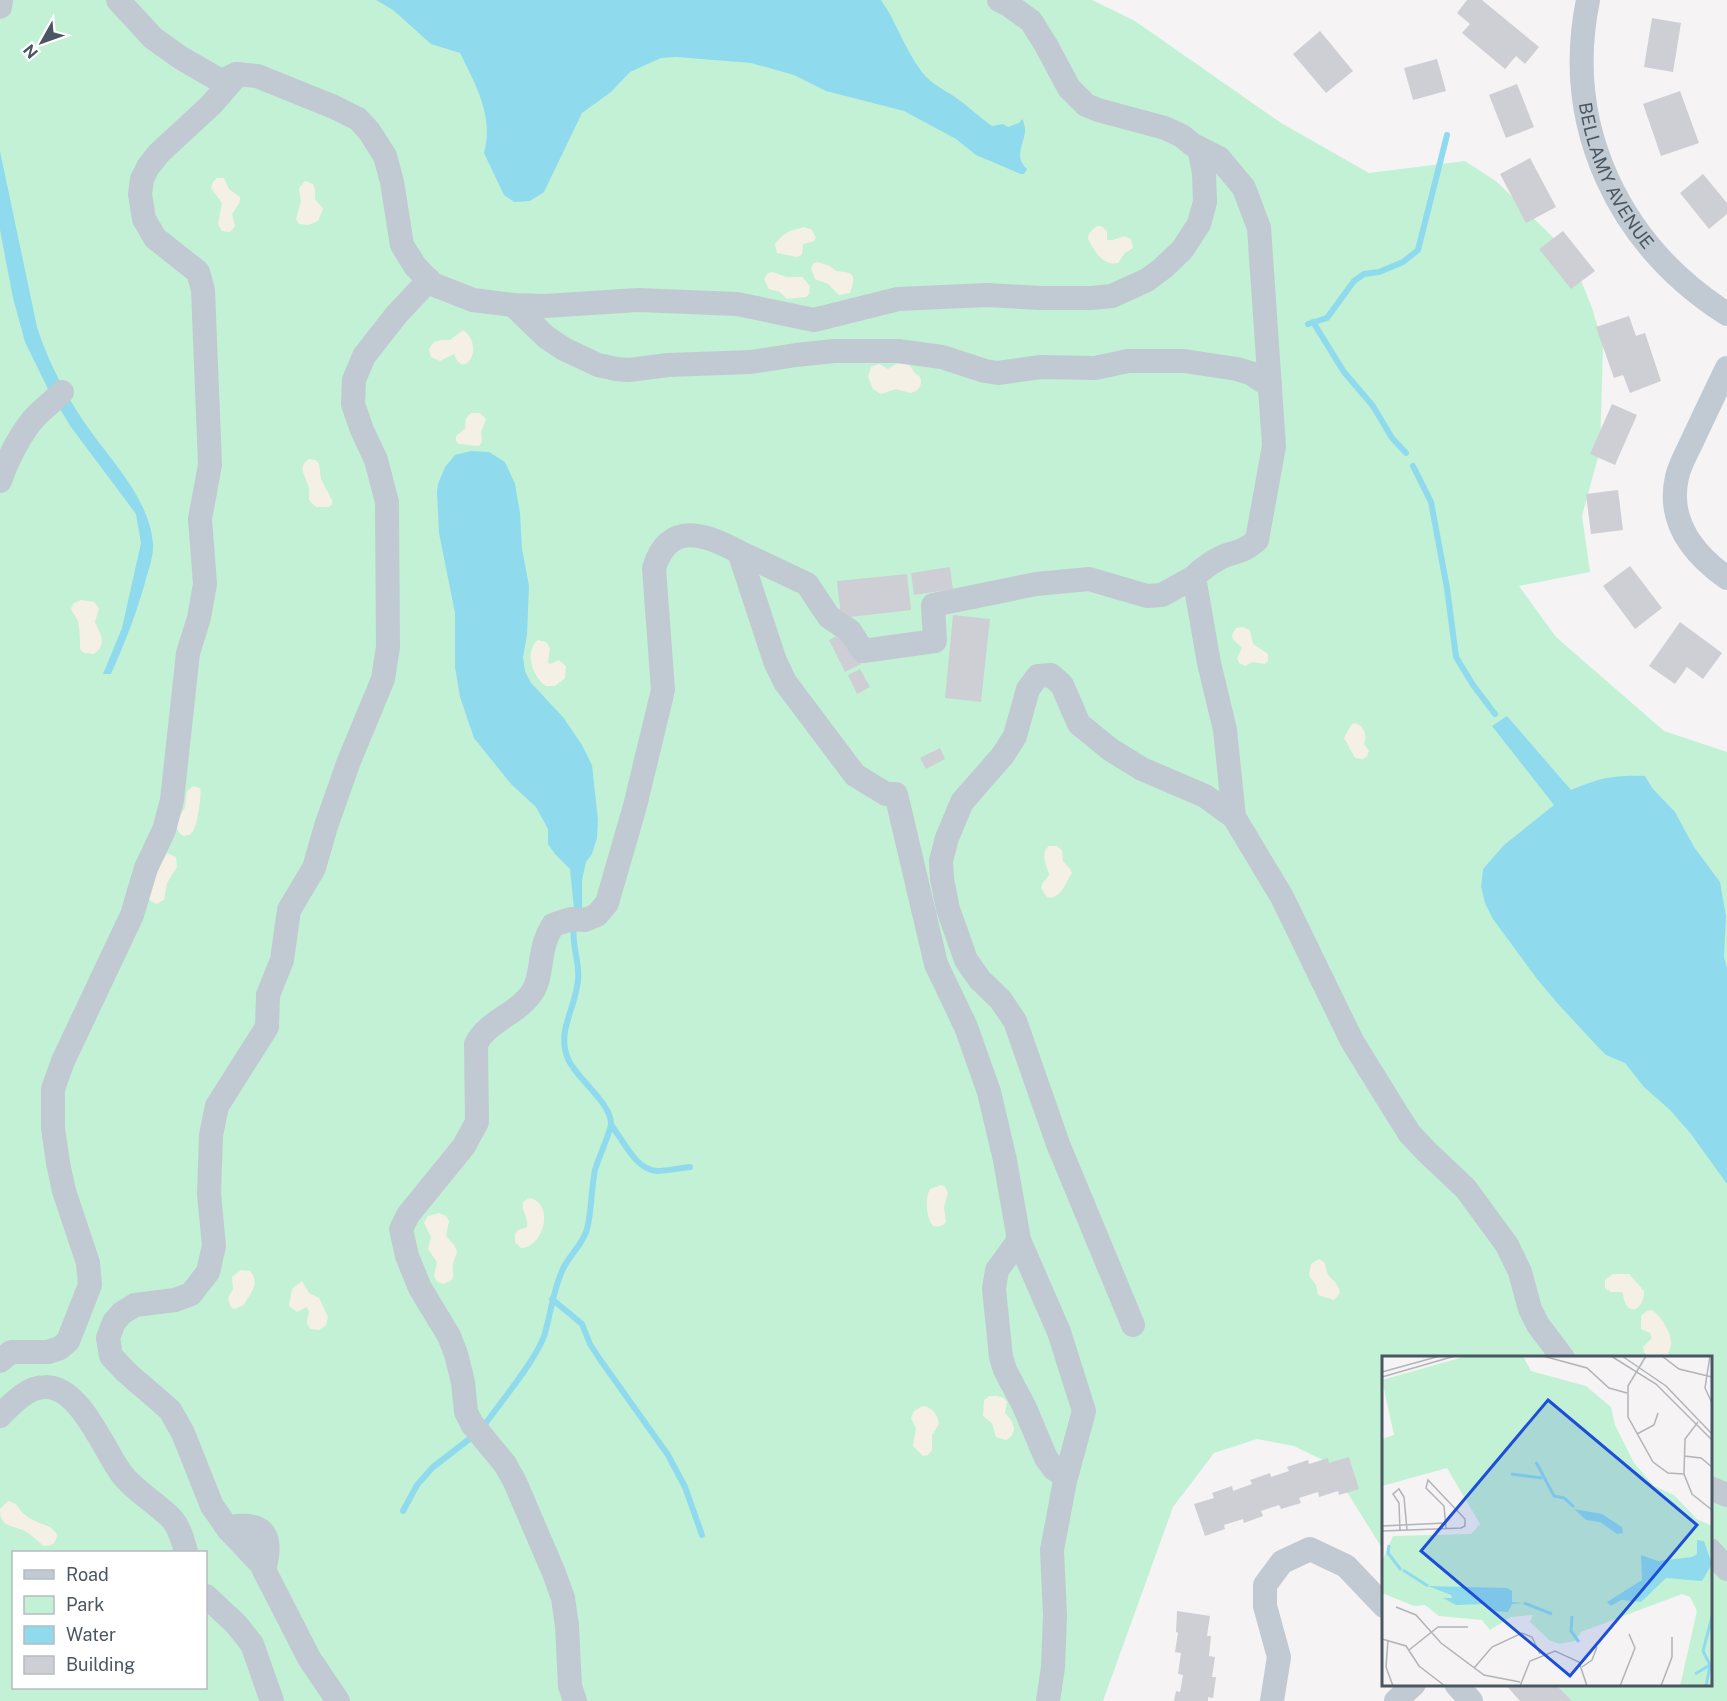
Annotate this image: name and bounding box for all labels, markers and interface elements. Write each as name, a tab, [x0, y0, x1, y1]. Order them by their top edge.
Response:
north arrow	[12, 12, 72, 72]
text: N	[20, 40, 42, 62]
street label: BELLAMY AVENUE	[1575, 101, 1658, 253]
inset map	[1382, 1356, 1712, 1686]
legend	[12, 1551, 207, 1689]
text: Road	[66, 1564, 109, 1585]
text: Park	[66, 1594, 104, 1615]
text: Water	[66, 1624, 116, 1645]
text: Building	[66, 1654, 135, 1675]

